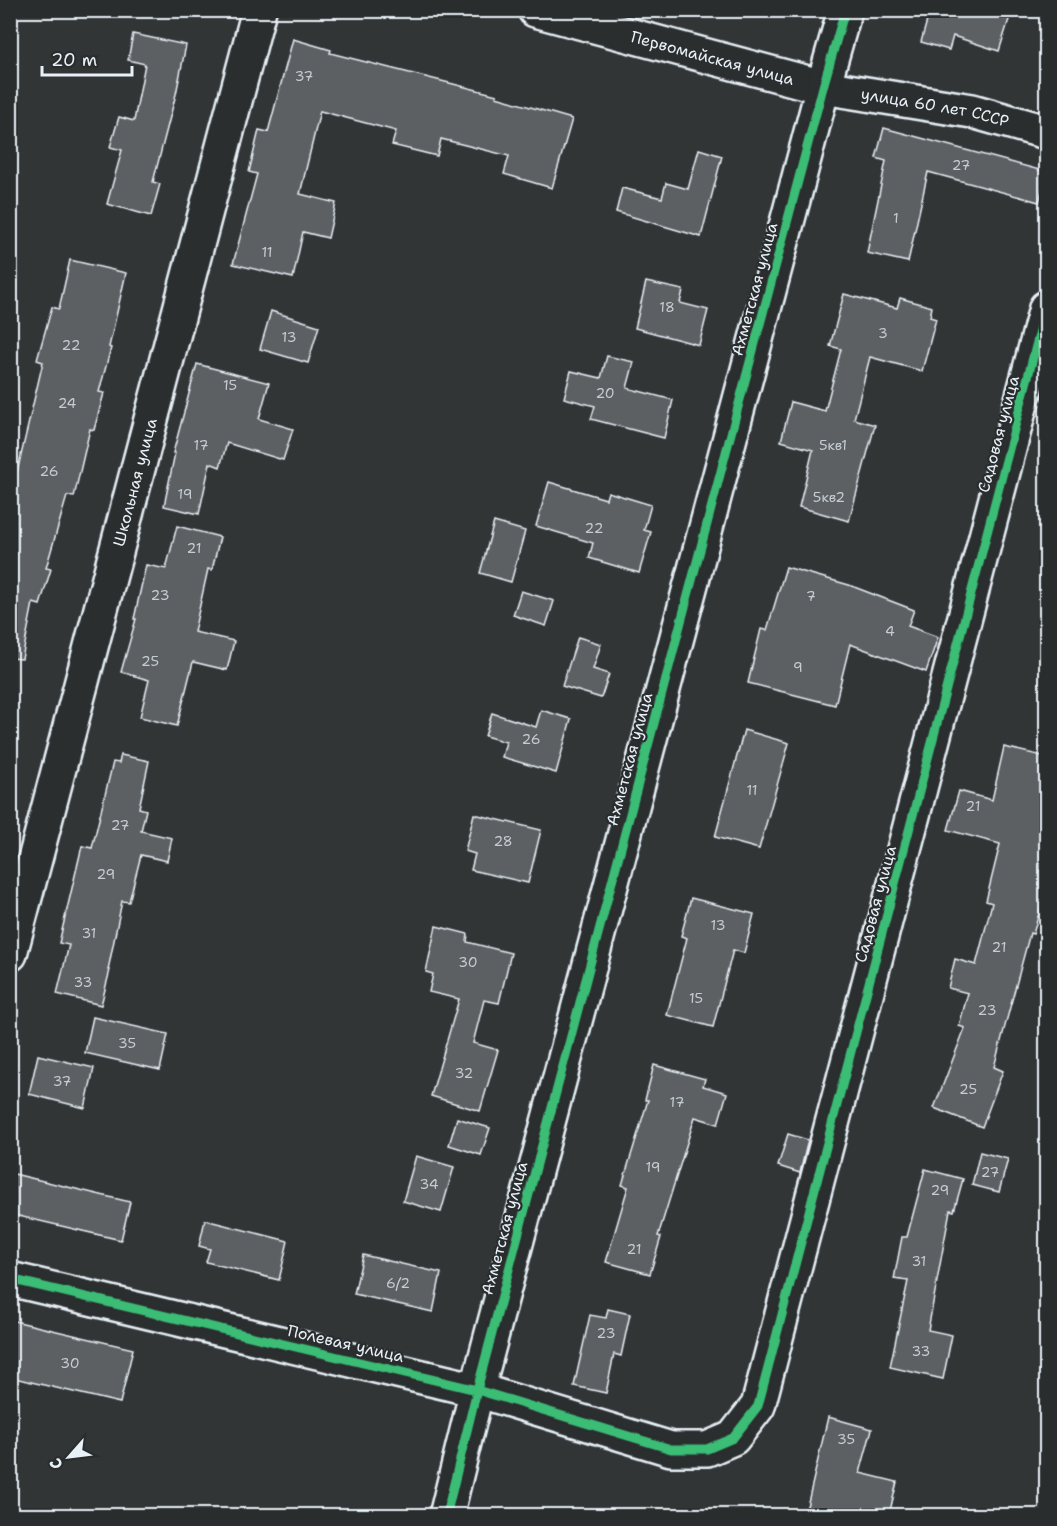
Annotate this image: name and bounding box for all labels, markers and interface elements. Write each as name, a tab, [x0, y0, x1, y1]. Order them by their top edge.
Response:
street label: Первомайская улица	[629, 26, 797, 90]
scale bar	[42, 39, 132, 77]
text: 20 m	[51, 48, 97, 72]
house number: 37	[295, 67, 313, 85]
street label: улица 60 лет СССР	[860, 83, 1011, 132]
house number: 27	[952, 156, 970, 174]
house number: 1	[893, 209, 899, 227]
street label: Ахметская улица	[727, 220, 782, 358]
house number: 11	[261, 243, 273, 261]
house number: 18	[659, 298, 675, 316]
house number: 3	[878, 324, 888, 342]
house number: 13	[282, 328, 296, 346]
house number: 22	[62, 336, 80, 354]
street label: Садовая улица	[973, 373, 1024, 495]
house number: 15	[223, 376, 237, 394]
house number: 20	[595, 384, 615, 402]
house number: 24	[58, 394, 77, 412]
street label: Школьная улица	[108, 416, 162, 549]
house number: 17	[194, 436, 208, 454]
house number: 5кв1	[819, 436, 847, 454]
house number: 26	[40, 462, 59, 480]
house number: 19	[177, 485, 193, 503]
house number: 5кв2	[813, 488, 845, 506]
house number: 22	[585, 519, 603, 537]
house number: 21	[187, 539, 201, 557]
house number: 23	[151, 586, 169, 604]
house number: 7	[806, 587, 816, 605]
house number: 4	[885, 622, 895, 640]
house number: 25	[141, 652, 159, 670]
house number: 9	[793, 658, 803, 676]
street label: Ахметская улица	[602, 690, 657, 828]
house number: 26	[522, 730, 541, 748]
house number: 11	[746, 781, 758, 799]
house number: 21	[966, 797, 980, 815]
house number: 27	[111, 816, 129, 834]
house number: 28	[493, 832, 513, 850]
street label: Садовая улица	[850, 843, 901, 965]
house number: 29	[97, 865, 115, 883]
house number: 13	[711, 916, 725, 934]
house number: 31	[82, 924, 96, 942]
house number: 21	[992, 938, 1006, 956]
house number: 30	[458, 953, 478, 971]
house number: 33	[74, 973, 92, 991]
house number: 15	[689, 989, 703, 1007]
house number: 23	[978, 1001, 996, 1019]
house number: 35	[118, 1034, 136, 1052]
house number: 32	[455, 1064, 473, 1082]
house number: 37	[53, 1072, 71, 1090]
house number: 25	[959, 1080, 977, 1098]
house number: 17	[670, 1093, 684, 1111]
house number: 19	[645, 1158, 661, 1176]
street label: Ахметская улица	[477, 1159, 532, 1297]
house number: 27	[981, 1163, 999, 1181]
house number: 34	[419, 1175, 439, 1193]
house number: 29	[931, 1181, 949, 1199]
house number: 21	[627, 1240, 641, 1258]
house number: 31	[912, 1252, 926, 1270]
house number: 6/2	[386, 1274, 410, 1292]
street label: Полевая улица	[286, 1320, 406, 1367]
house number: 23	[597, 1324, 615, 1342]
house number: 33	[912, 1342, 930, 1360]
house number: 30	[60, 1354, 80, 1372]
north arrow	[39, 1427, 99, 1487]
house number: 35	[837, 1430, 855, 1448]
text: С	[45, 1454, 68, 1473]

